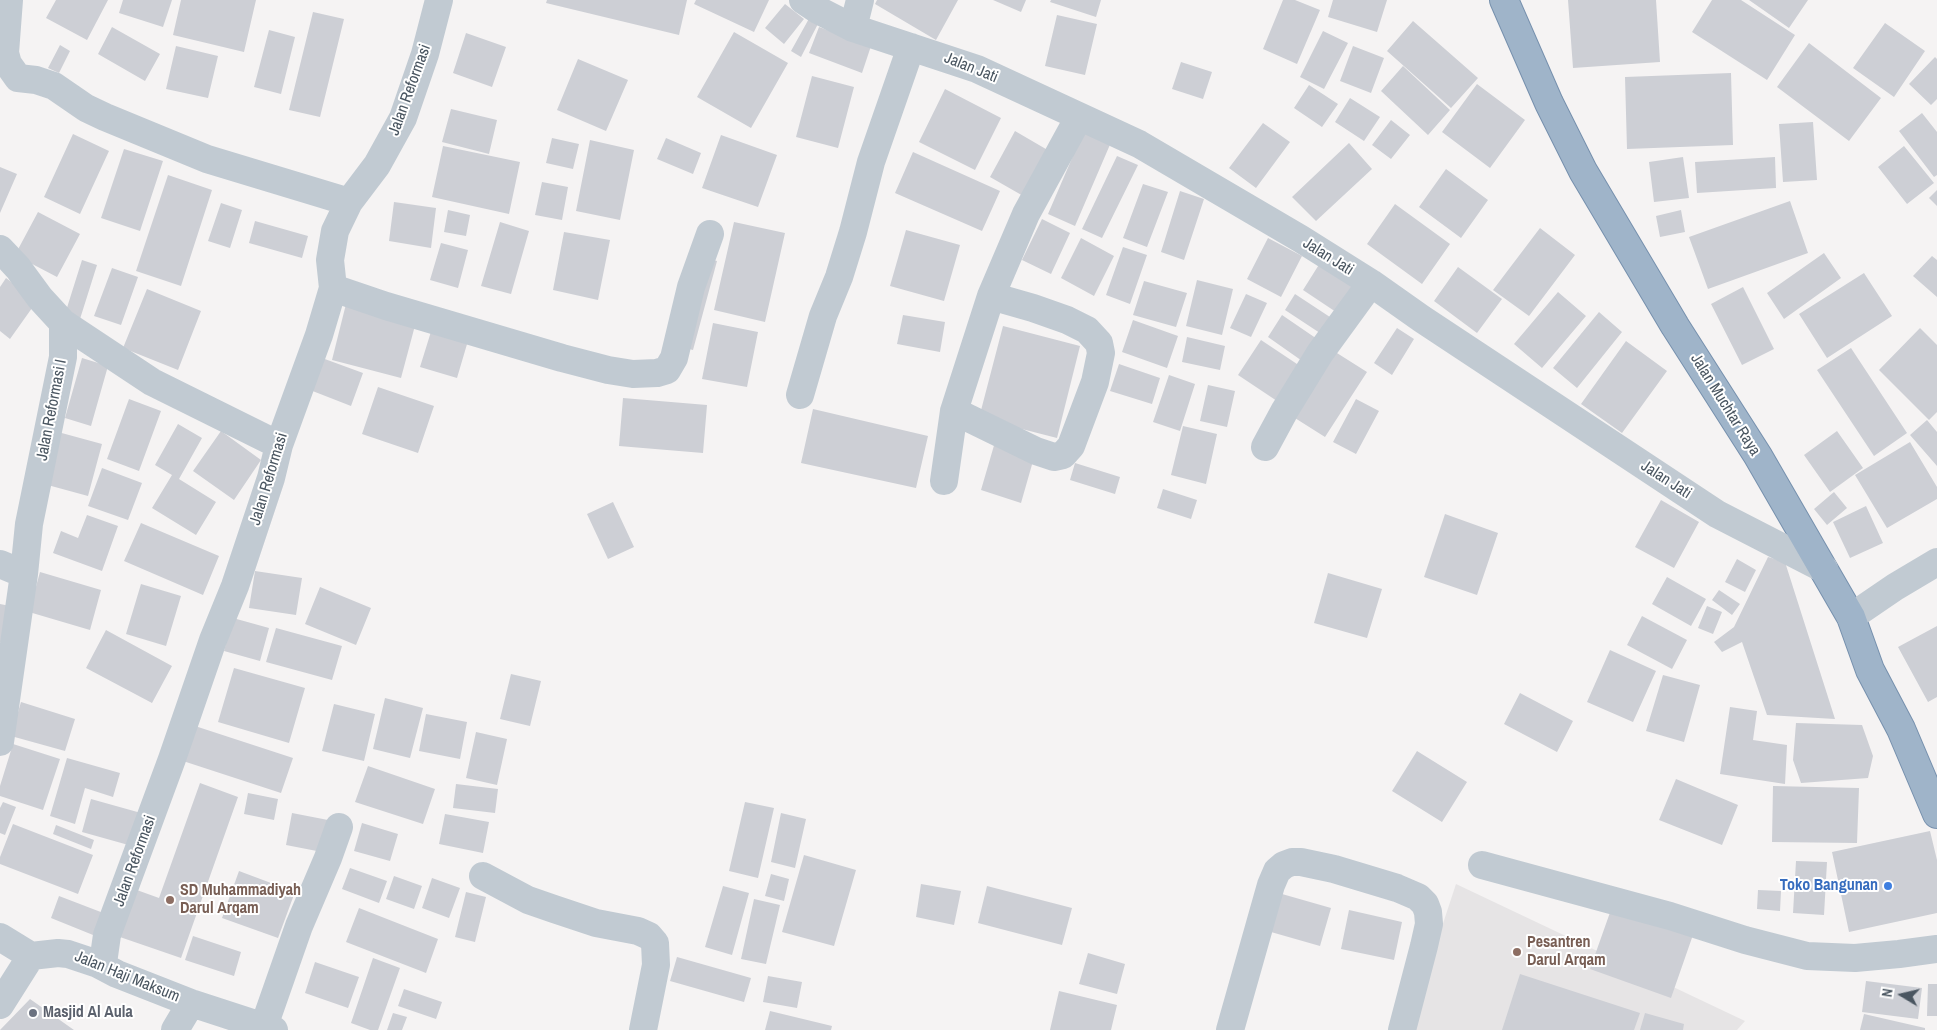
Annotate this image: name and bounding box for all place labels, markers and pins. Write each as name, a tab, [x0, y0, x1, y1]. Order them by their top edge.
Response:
place label: Toko Bangunan	[1780, 876, 1878, 896]
marker: Toko Bangunan	[1882, 880, 1894, 892]
place label: SD Muhammadiyah Darul Arqam	[180, 881, 301, 919]
marker: SD Muhammadiyah Darul Arqam	[164, 894, 176, 906]
place label: Pesantren Darul Arqam	[1527, 933, 1606, 971]
marker: Pesantren Darul Arqam	[1511, 946, 1523, 958]
place label: Masjid Al Aula	[43, 1003, 133, 1023]
marker: Masjid Al Aula	[27, 1007, 39, 1019]

